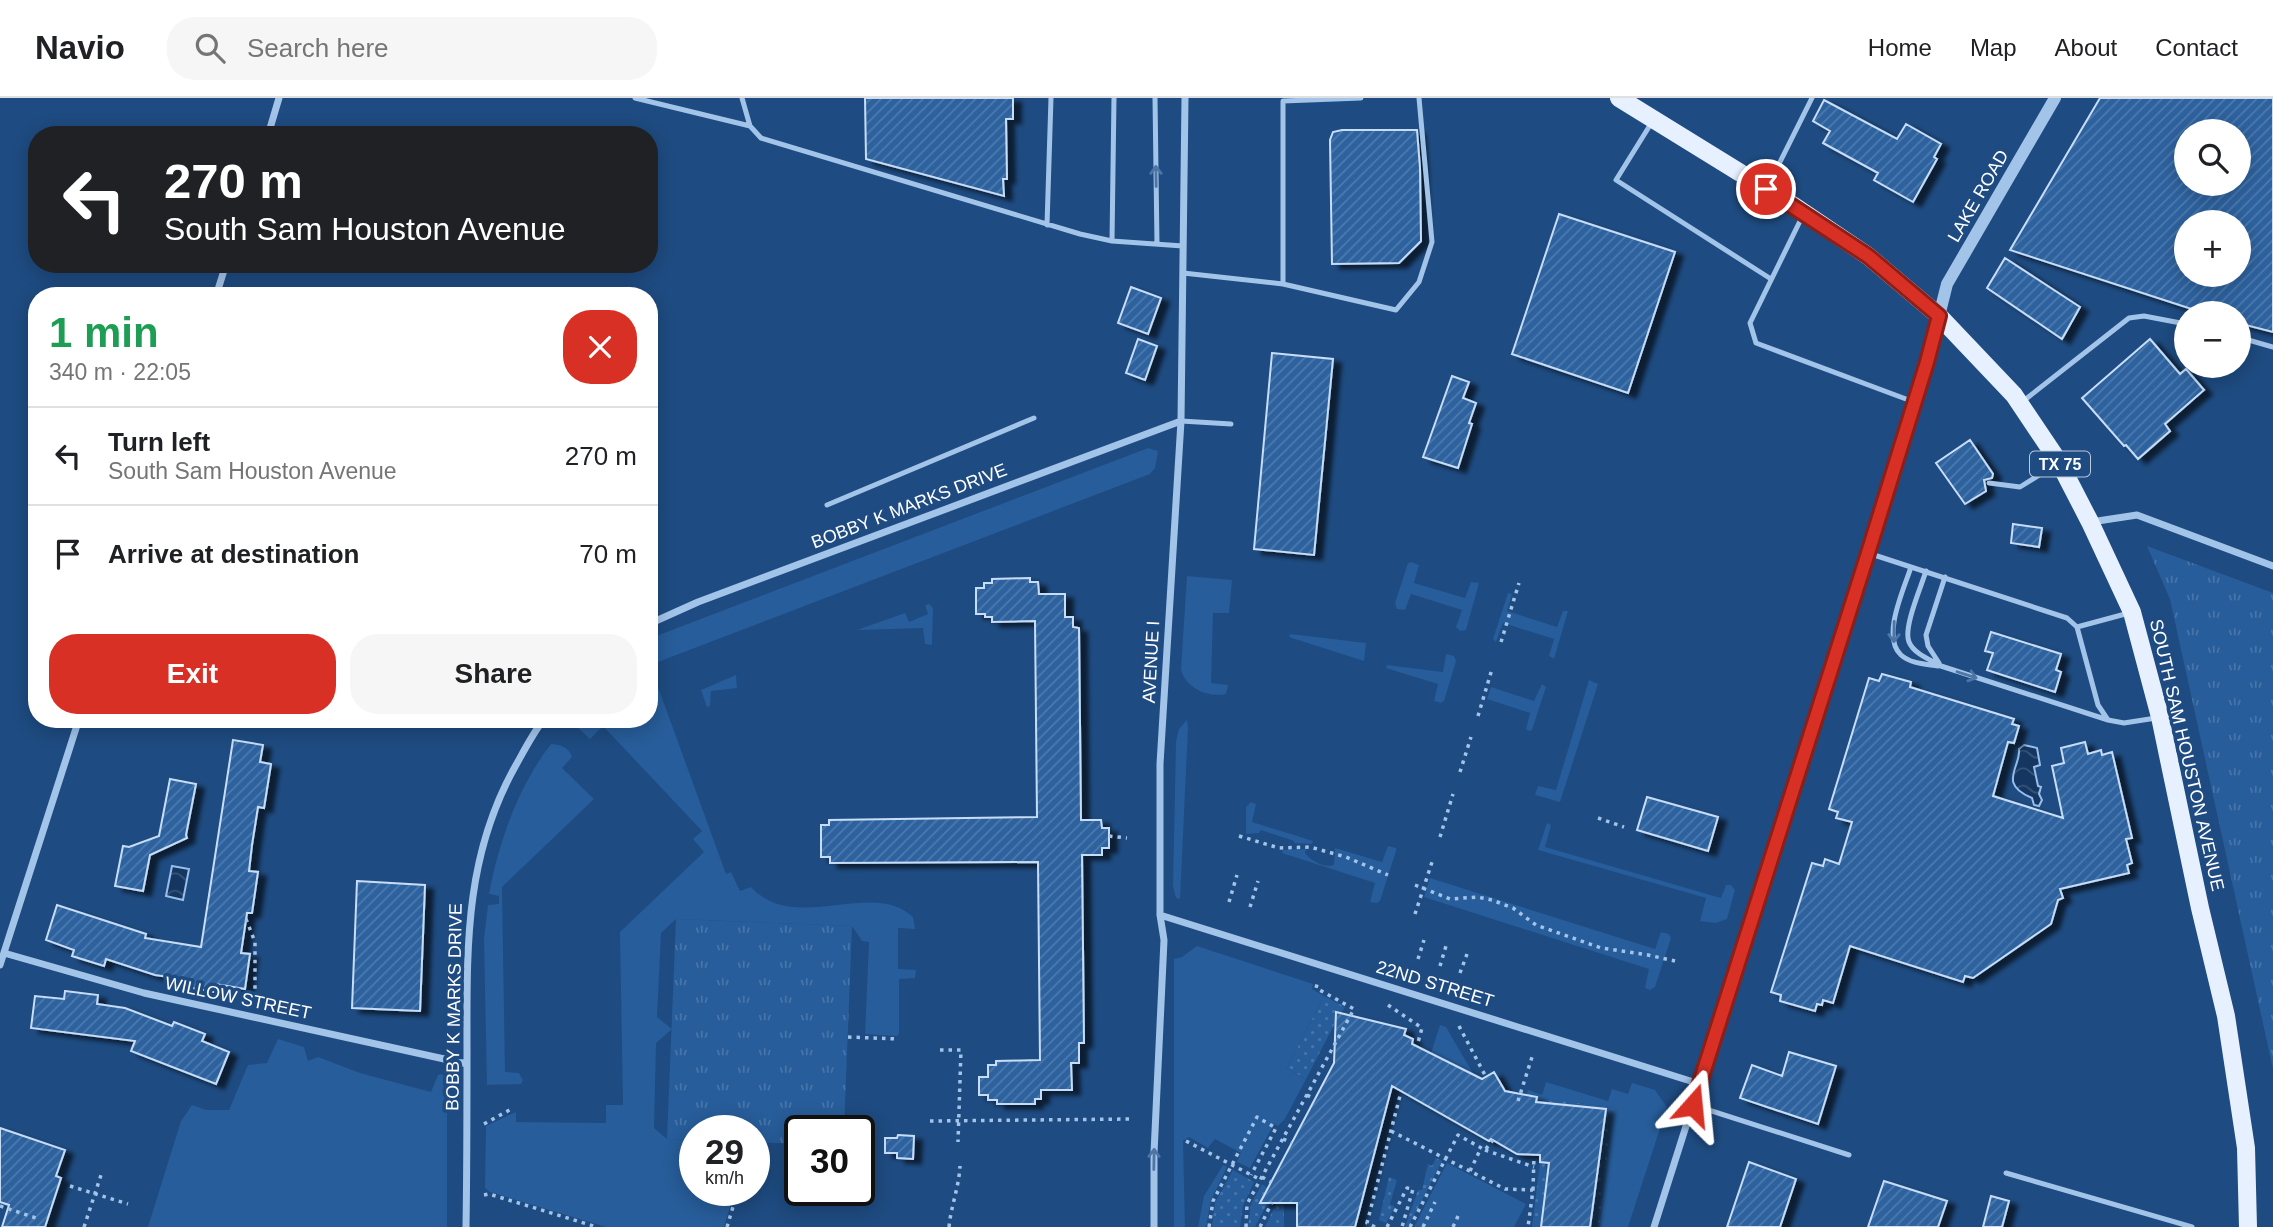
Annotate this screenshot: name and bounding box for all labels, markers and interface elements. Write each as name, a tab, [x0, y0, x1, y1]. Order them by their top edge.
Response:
search box	[167, 17, 657, 80]
text: Navio	[35, 29, 125, 66]
icon: search	[191, 29, 229, 67]
text: Search here	[247, 33, 389, 63]
text: Home	[1868, 34, 1932, 61]
text: Map	[1970, 34, 2017, 61]
text: About	[2055, 34, 2117, 61]
text: Contact	[2155, 34, 2238, 61]
map controls	[2174, 119, 2251, 378]
button: search	[2174, 119, 2251, 196]
street label: LAKE ROAD	[1944, 146, 2012, 246]
icon: left	[49, 154, 140, 245]
text: 270 m	[164, 154, 303, 208]
pin	[1736, 159, 1796, 219]
one-way arrow	[1149, 164, 1163, 187]
icon: arrive	[1747, 170, 1785, 208]
button: +	[2174, 210, 2251, 287]
text: South Sam Houston Avenue	[164, 211, 565, 247]
button: −	[2174, 301, 2251, 378]
text: 1 min	[49, 309, 159, 356]
button: close	[563, 310, 637, 384]
text: 340 m · 22:05	[49, 359, 191, 385]
text: Turn left	[108, 427, 210, 457]
icon: left	[49, 437, 87, 475]
text: 270 m	[565, 441, 637, 471]
road number: TX 75	[2030, 452, 2090, 476]
text: South Sam Houston Avenue	[108, 458, 397, 484]
street label: BOBBY K MARKS DRIVE	[808, 459, 1010, 553]
icon: arrive	[49, 535, 87, 573]
text: Arrive at destination	[108, 539, 359, 569]
text: 70 m	[579, 539, 637, 569]
street label: SOUTH SAM HOUSTON AVENUE	[2146, 617, 2228, 893]
street label: AVENUE I	[1139, 620, 1163, 704]
one-way arrow	[1887, 620, 1901, 643]
button: Exit	[49, 634, 336, 714]
button: Share	[350, 634, 637, 714]
one-way arrow	[1956, 669, 1978, 682]
street label: BOBBY K MARKS DRIVE	[442, 903, 466, 1111]
street label: 22ND STREET	[1374, 957, 1496, 1011]
street label: WILLOW STREET	[163, 973, 313, 1023]
position arrow	[1656, 1068, 1730, 1142]
speed limit sign: 30	[784, 1115, 875, 1206]
text: 29	[705, 1132, 744, 1171]
one-way arrow	[1148, 1148, 1161, 1171]
text: km/h	[705, 1168, 744, 1188]

